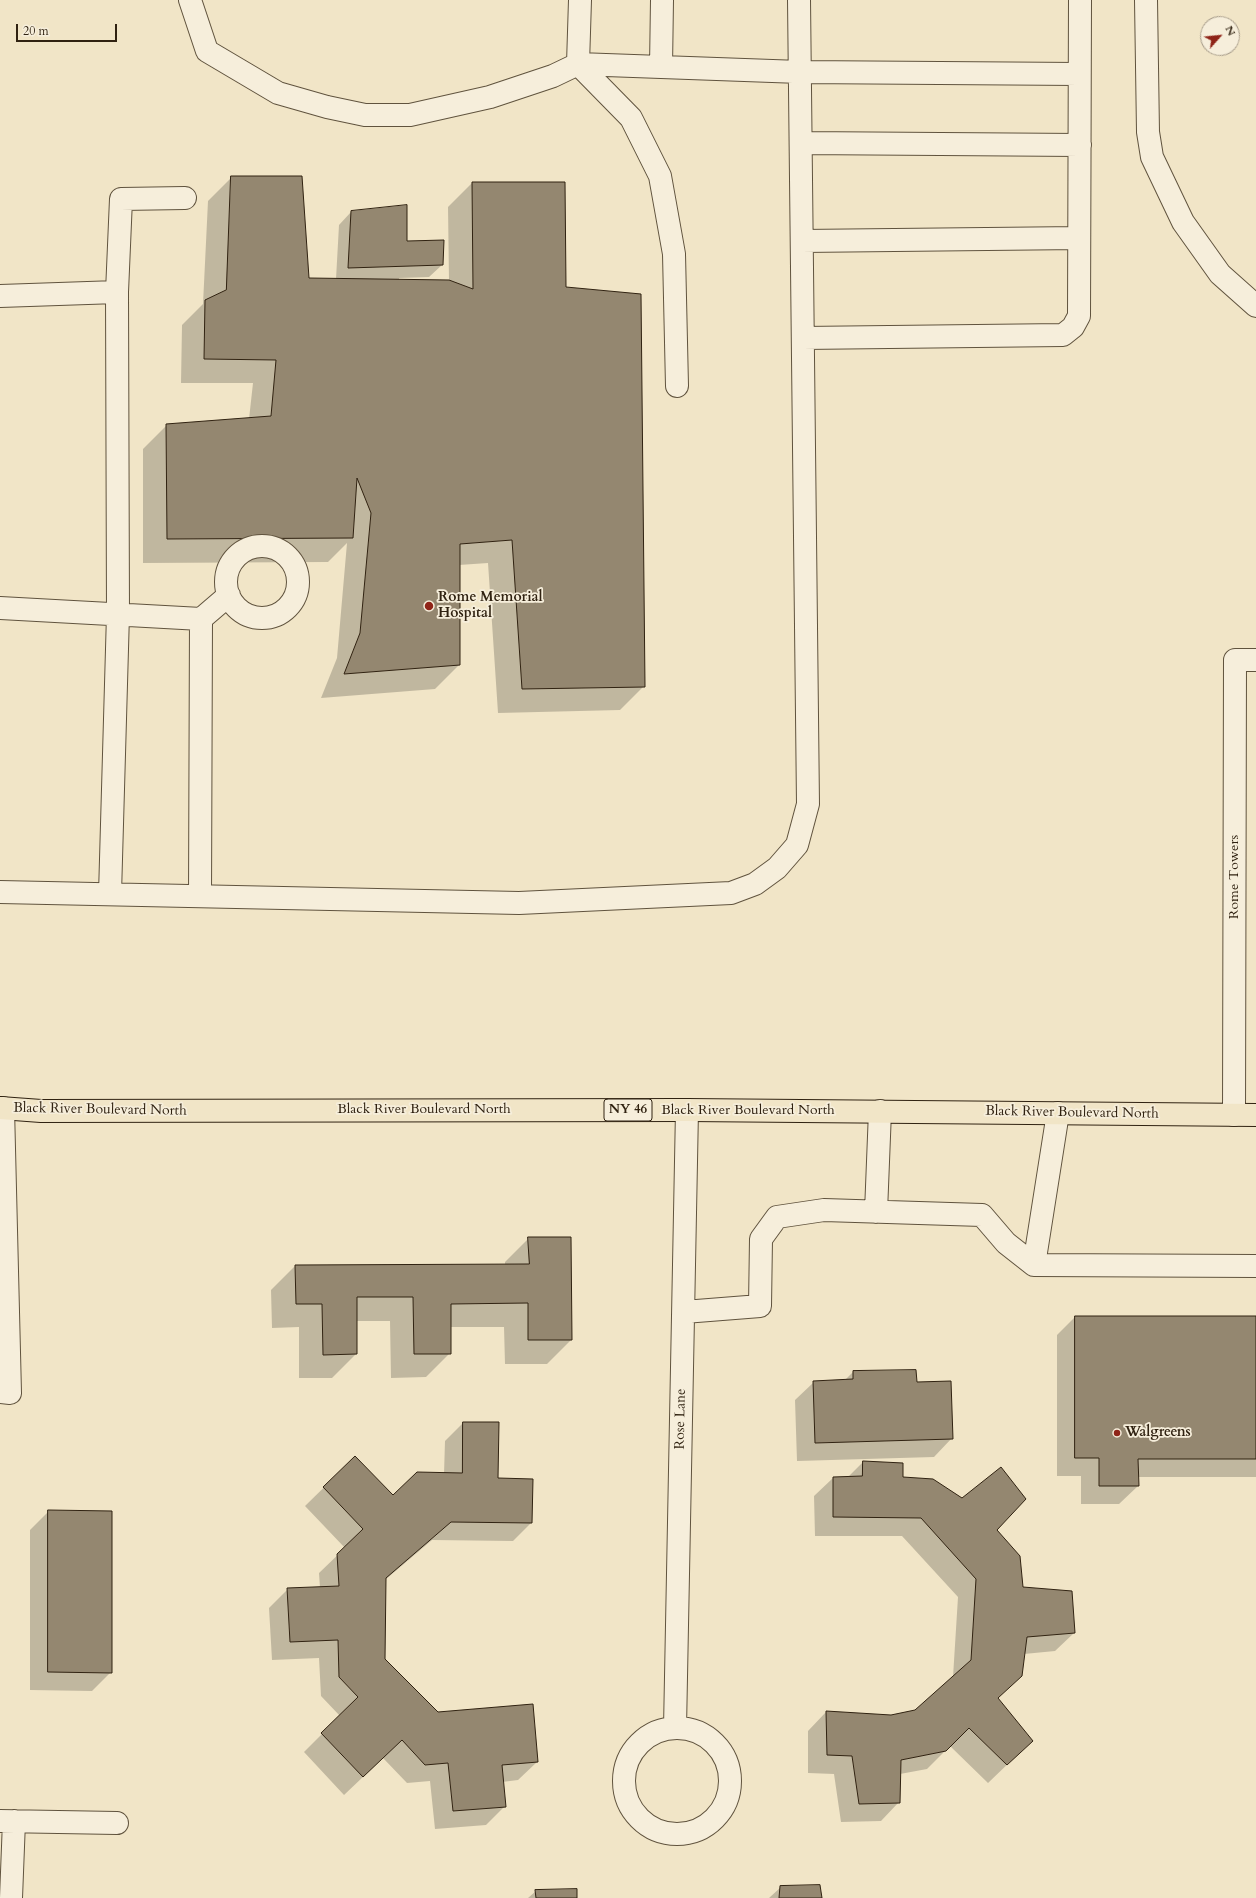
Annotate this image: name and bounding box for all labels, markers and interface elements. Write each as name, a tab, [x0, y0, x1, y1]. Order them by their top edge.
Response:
scale bar	[18, 16, 119, 42]
north arrow	[1200, 16, 1240, 56]
text: 20 m	[23, 23, 49, 39]
text: N	[1221, 23, 1239, 38]
place label: Rome Memorial Hospital	[438, 590, 543, 622]
marker: Rome Memorial Hospital	[423, 600, 435, 612]
street label: Rome Towers	[1227, 835, 1243, 919]
road number: NY 46	[604, 1099, 652, 1121]
street label: Black River Boulevard North	[13, 1100, 187, 1120]
street label: Black River Boulevard North	[337, 1102, 511, 1118]
street label: Black River Boulevard North	[661, 1103, 835, 1119]
street label: Black River Boulevard North	[985, 1103, 1159, 1123]
street label: Rose Lane	[672, 1388, 690, 1450]
place label: Walgreens	[1125, 1425, 1191, 1441]
marker: Walgreens	[1112, 1428, 1122, 1438]

